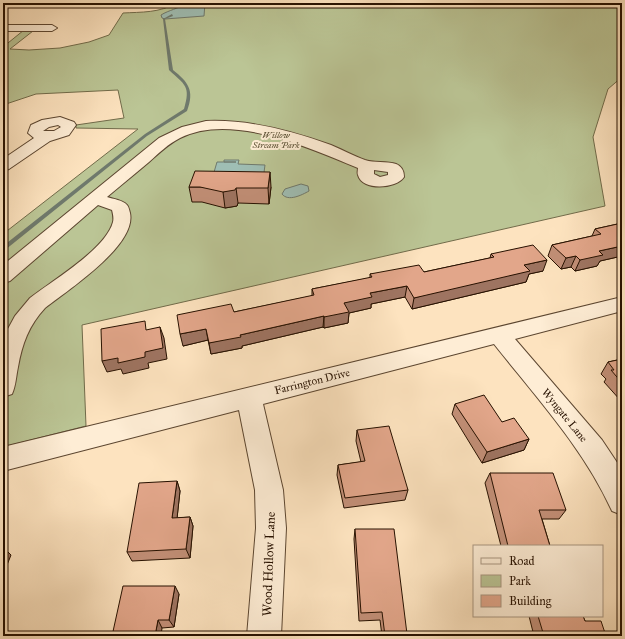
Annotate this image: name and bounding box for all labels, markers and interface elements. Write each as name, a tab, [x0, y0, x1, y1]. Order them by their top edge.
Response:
park label: Willow Stream Park	[252, 129, 299, 150]
street label: Farrington Drive	[273, 366, 352, 397]
street label: Wyngate Lane	[539, 386, 590, 445]
street label: Wood Hollow Lane	[259, 511, 279, 617]
legend	[473, 545, 603, 617]
text: Road	[509, 554, 535, 568]
text: Park	[509, 574, 531, 588]
text: Building	[509, 594, 552, 609]

